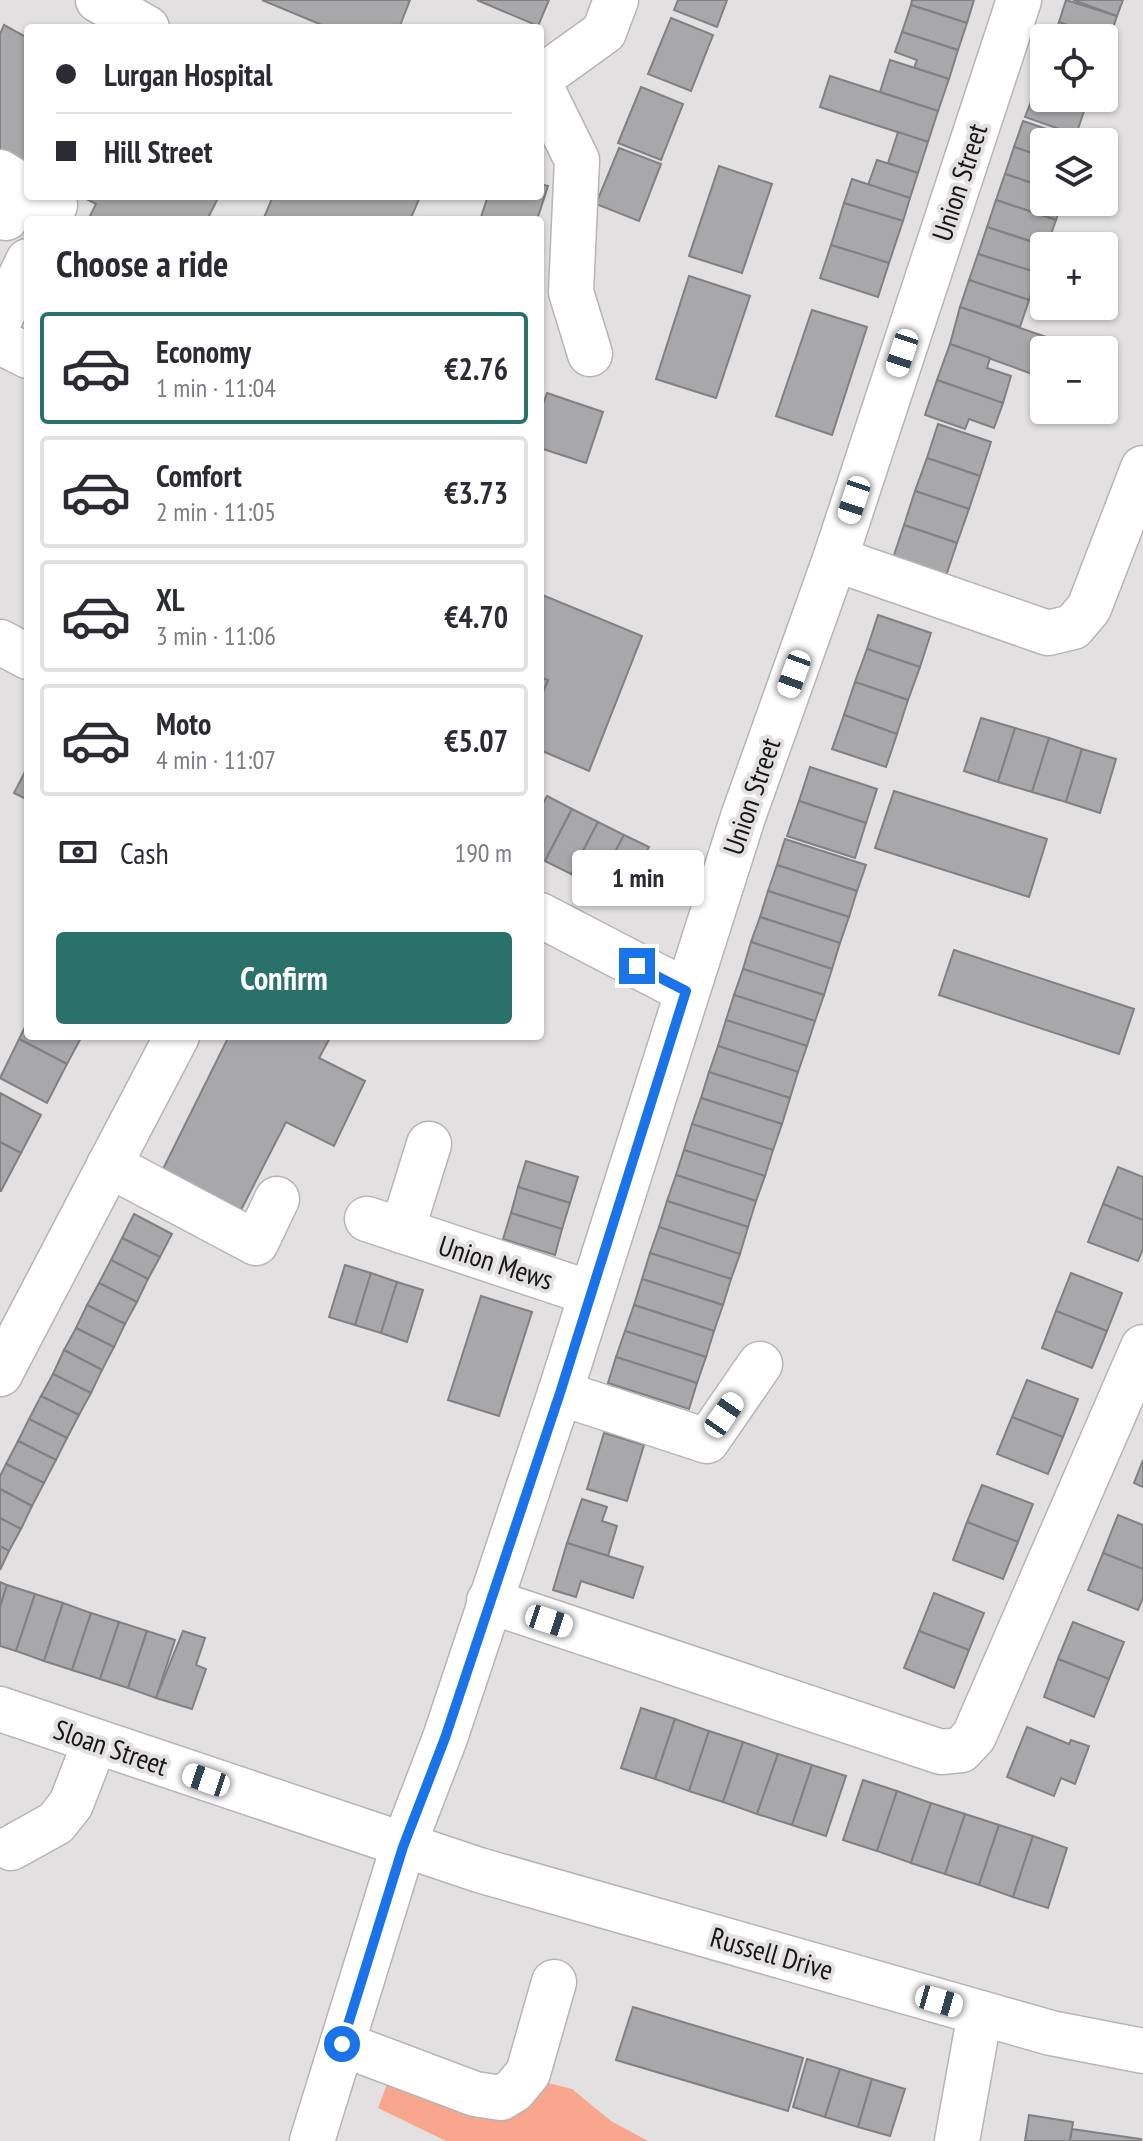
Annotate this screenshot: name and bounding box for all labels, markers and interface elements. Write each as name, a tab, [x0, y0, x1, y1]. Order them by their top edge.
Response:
map controls	[1030, 24, 1118, 424]
button: locate	[1030, 24, 1118, 112]
text: Lurgan Hospital	[104, 55, 273, 94]
street label: Union Street	[923, 118, 995, 245]
button: layers	[1030, 128, 1118, 216]
text: Hill Street	[104, 132, 213, 171]
button: +	[1030, 232, 1118, 320]
text: Choose a ride	[56, 240, 228, 287]
car	[883, 326, 921, 380]
icon: car	[60, 332, 132, 404]
text: Economy	[156, 332, 251, 371]
button: −	[1030, 336, 1118, 424]
text: €2.76	[444, 349, 508, 388]
text: 1 min · 11:04	[156, 371, 276, 404]
icon: car	[60, 456, 132, 528]
text: Comfort	[156, 456, 242, 495]
text: €3.73	[444, 473, 508, 512]
car	[835, 473, 873, 527]
text: 2 min · 11:05	[156, 495, 276, 528]
icon: car	[60, 580, 132, 652]
text: XL	[156, 580, 185, 619]
text: €4.70	[444, 597, 508, 636]
text: 3 min · 11:06	[156, 619, 276, 652]
car	[775, 647, 813, 701]
icon: car	[60, 704, 132, 776]
text: Moto	[156, 704, 211, 743]
text: €5.07	[444, 721, 508, 760]
street label: Union Street	[714, 732, 788, 859]
text: 4 min · 11:07	[156, 743, 276, 776]
icon: cash	[56, 830, 100, 874]
text: Cash	[120, 833, 169, 872]
text: 190 m	[454, 836, 512, 869]
callout: 1 min	[571, 850, 703, 906]
text: 1 min	[612, 861, 664, 894]
button: Confirm	[56, 932, 512, 1024]
route end	[619, 948, 655, 984]
street label: Union Mews	[434, 1226, 558, 1298]
car	[700, 1388, 748, 1442]
car	[522, 1602, 576, 1640]
street label: Sloan Street	[49, 1710, 173, 1784]
car	[179, 1761, 233, 1799]
street label: Russell Drive	[706, 1918, 838, 1988]
car	[913, 1983, 965, 2019]
route start	[324, 2026, 360, 2062]

